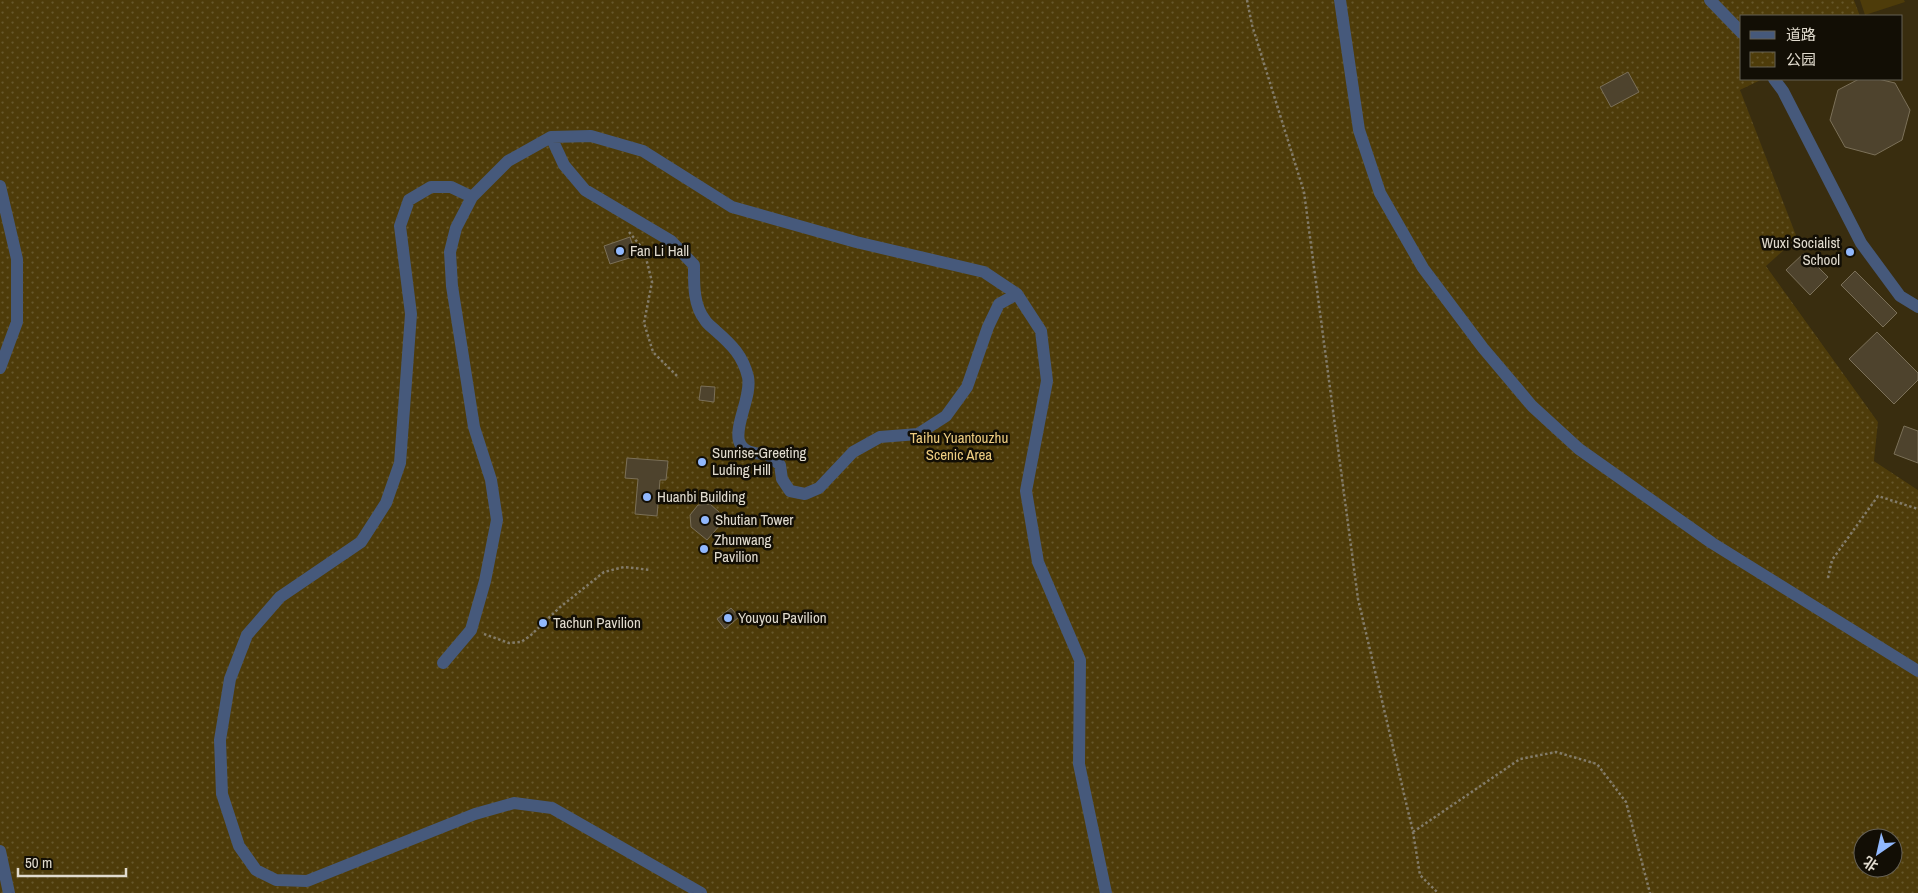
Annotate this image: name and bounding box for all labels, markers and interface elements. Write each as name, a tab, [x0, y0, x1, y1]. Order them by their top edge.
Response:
legend	[1740, 15, 1903, 80]
text: 道路	[1786, 24, 1816, 45]
text: 公园	[1786, 49, 1816, 70]
place label: Wuxi Socialist School	[1762, 232, 1841, 270]
place label: Fan Li Hall	[630, 240, 689, 261]
marker: Fan Li Hall	[614, 245, 626, 257]
marker: Wuxi Socialist School	[1844, 246, 1856, 258]
park label: Taihu Yuantouzhu Scenic Area	[910, 427, 1008, 465]
place label: Sunrise-Greeting Luding Hill	[712, 442, 807, 480]
marker: Sunrise-Greeting Luding Hill	[696, 456, 708, 468]
place label: Huanbi Building	[657, 486, 745, 507]
marker: Huanbi Building	[641, 491, 653, 503]
place label: Shutian Tower	[715, 509, 793, 530]
marker: Shutian Tower	[699, 514, 711, 526]
place label: Zhunwang Pavilion	[714, 529, 772, 567]
marker: Zhunwang Pavilion	[698, 543, 710, 555]
place label: Youyou Pavilion	[738, 607, 827, 628]
place label: Tachun Pavilion	[553, 612, 641, 633]
marker: Youyou Pavilion	[722, 612, 734, 624]
marker: Tachun Pavilion	[537, 617, 549, 629]
north arrow	[1853, 828, 1903, 878]
scale bar	[18, 846, 125, 878]
text: 50 m	[25, 852, 52, 873]
text: 北	[1860, 852, 1882, 875]

